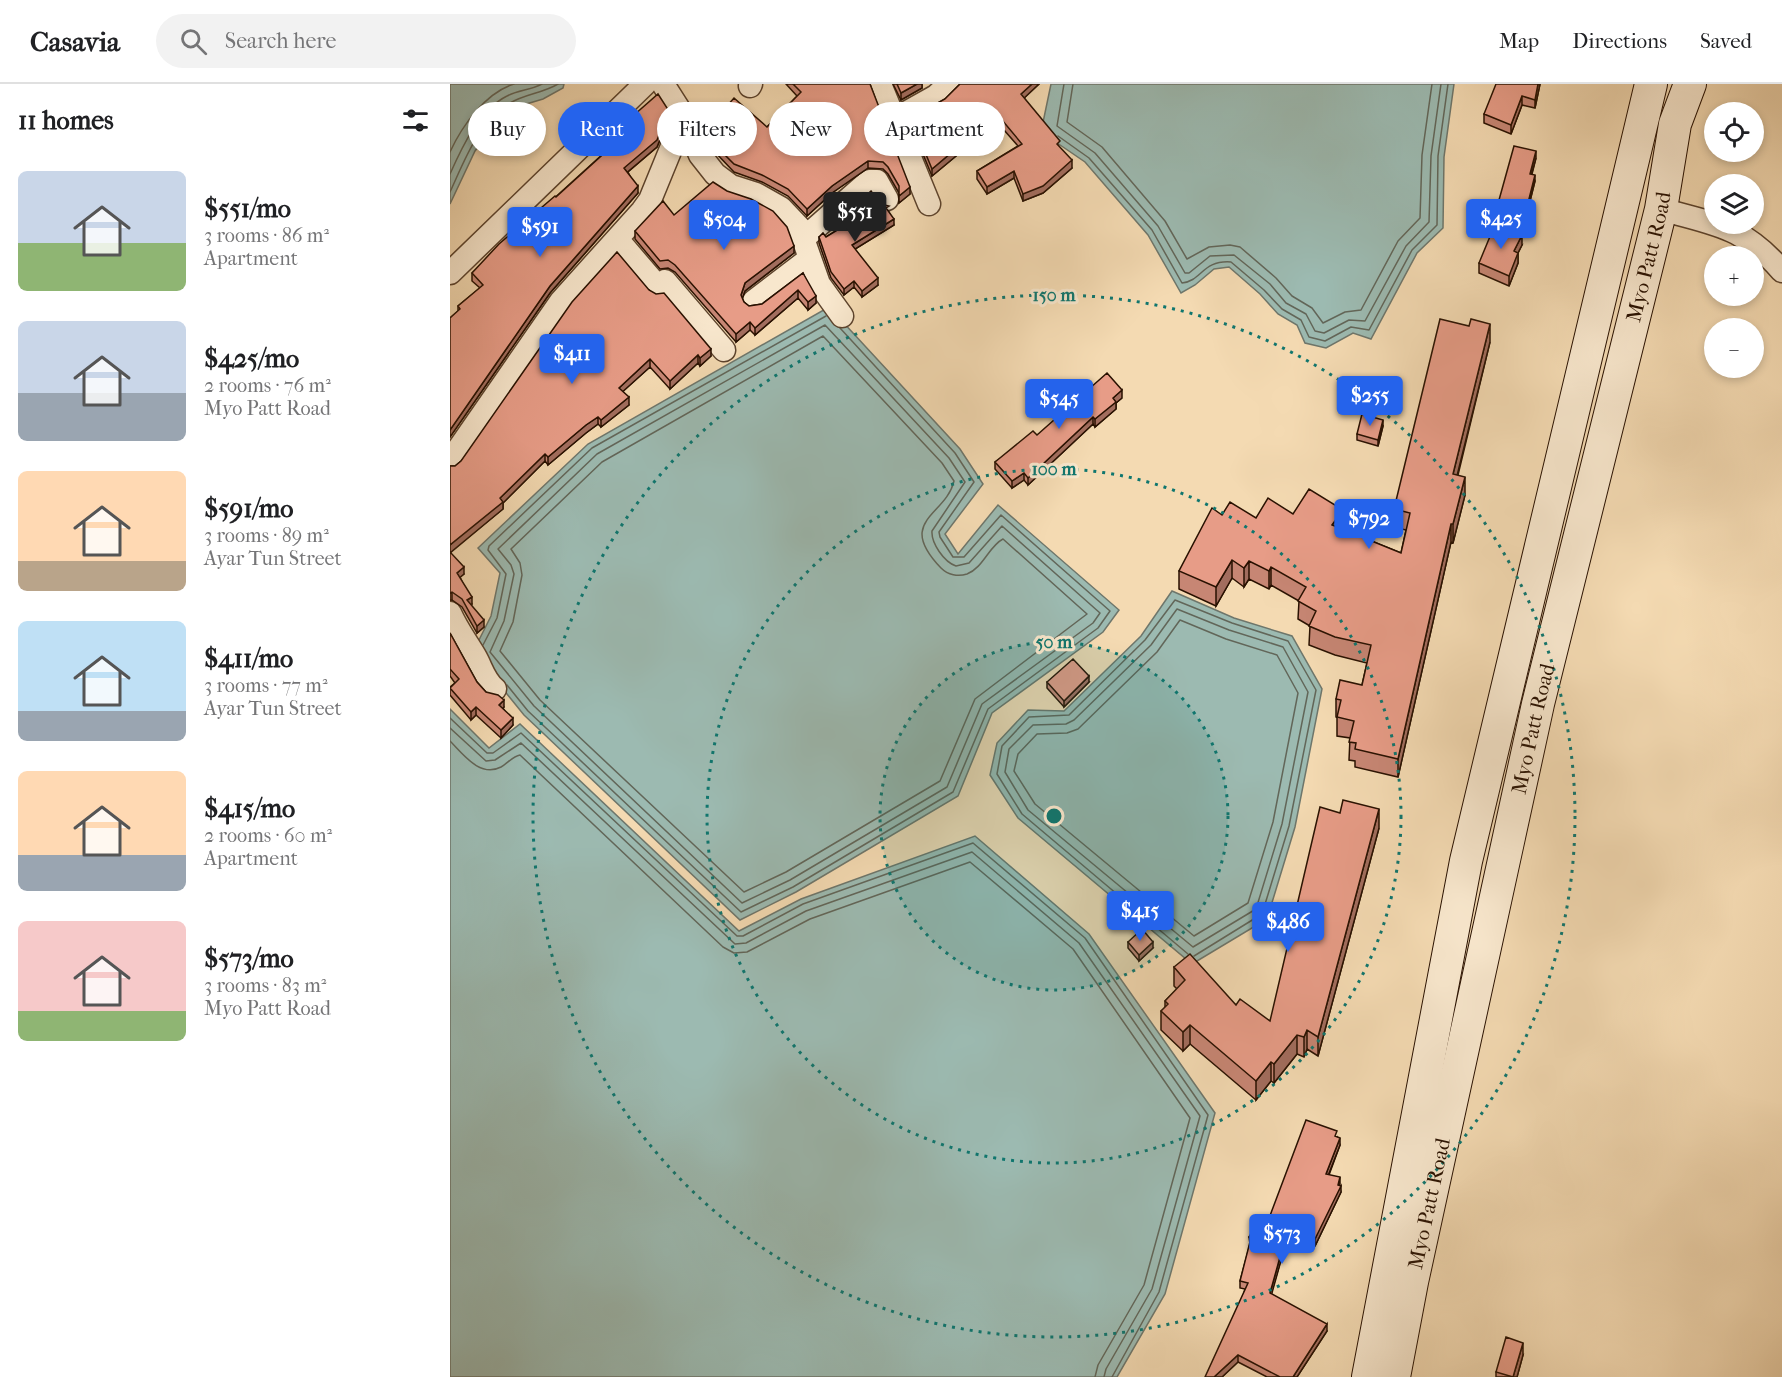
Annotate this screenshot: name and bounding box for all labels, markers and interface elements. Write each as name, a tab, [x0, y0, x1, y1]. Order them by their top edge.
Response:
search box	[156, 14, 576, 68]
text: Casavia	[30, 25, 120, 58]
icon: search	[177, 25, 210, 58]
text: Search here	[225, 28, 336, 54]
text: Map	[1499, 29, 1539, 53]
text: Directions	[1572, 29, 1667, 53]
text: Saved	[1700, 29, 1752, 53]
chip: Buy	[468, 102, 546, 156]
chip: Rent	[558, 102, 645, 156]
chip: Filters	[657, 102, 757, 156]
chip: New	[769, 102, 852, 156]
chip: Apartment	[864, 102, 1005, 156]
map controls	[1704, 102, 1764, 378]
button: locate	[1704, 102, 1764, 162]
icon: filters	[399, 104, 432, 137]
text: 11 homes	[18, 105, 114, 136]
button: layers	[1704, 174, 1764, 234]
street label: Myo Patt Road	[1621, 189, 1676, 324]
pin: $551	[819, 192, 891, 243]
text: $551/mo	[204, 193, 291, 224]
icon: home	[66, 195, 138, 267]
pin: $425	[1465, 199, 1537, 250]
pin: $504	[688, 200, 760, 251]
text: $551	[837, 200, 873, 223]
pin: $591	[504, 207, 576, 258]
text: $425	[1480, 207, 1522, 230]
text: $504	[703, 208, 745, 231]
text: $591	[521, 215, 559, 238]
text: 3 rooms · 86 m²	[204, 224, 329, 247]
button: +	[1704, 246, 1764, 306]
text: Apartment	[204, 247, 298, 270]
text: 150 m	[1033, 285, 1076, 306]
button: −	[1704, 318, 1764, 378]
pin: $411	[536, 334, 608, 385]
text: $411	[553, 342, 591, 365]
text: $425/mo	[204, 343, 299, 374]
icon: home	[66, 345, 138, 417]
text: 2 rooms · 76 m²	[204, 374, 331, 397]
pin: $255	[1334, 376, 1406, 427]
pin: $545	[1023, 379, 1095, 430]
text: $255	[1351, 384, 1389, 407]
text: $545	[1039, 387, 1079, 410]
text: Myo Patt Road	[204, 397, 331, 420]
text: 100 m	[1031, 459, 1078, 480]
text: $591/mo	[204, 493, 294, 524]
icon: home	[66, 495, 138, 567]
pin: $792	[1333, 499, 1405, 550]
text: $792	[1348, 507, 1390, 530]
text: 3 rooms · 89 m²	[204, 524, 329, 547]
text: Ayar Tun Street	[204, 547, 342, 570]
text: 50 m	[1036, 632, 1073, 653]
text: $411/mo	[204, 643, 293, 674]
icon: home	[66, 645, 138, 717]
street label: Myo Patt Road	[1507, 660, 1560, 796]
text: 3 rooms · 77 m²	[204, 674, 328, 697]
text: Ayar Tun Street	[204, 697, 342, 720]
text: $415/mo	[204, 793, 295, 824]
icon: home	[66, 795, 138, 867]
centre of rings	[1044, 806, 1064, 826]
text: 2 rooms · 60 m²	[204, 824, 332, 847]
text: Apartment	[204, 847, 298, 870]
pin: $415	[1104, 891, 1176, 942]
text: $415	[1121, 899, 1159, 922]
pin: $486	[1252, 902, 1324, 953]
text: $486	[1266, 910, 1310, 933]
text: $573/mo	[204, 943, 294, 974]
icon: home	[66, 945, 138, 1017]
text: 3 rooms · 83 m²	[204, 974, 327, 997]
text: Myo Patt Road	[204, 997, 331, 1020]
street label: Myo Patt Road	[1403, 1135, 1455, 1271]
pin: $573	[1246, 1214, 1318, 1265]
text: $573	[1263, 1222, 1301, 1245]

